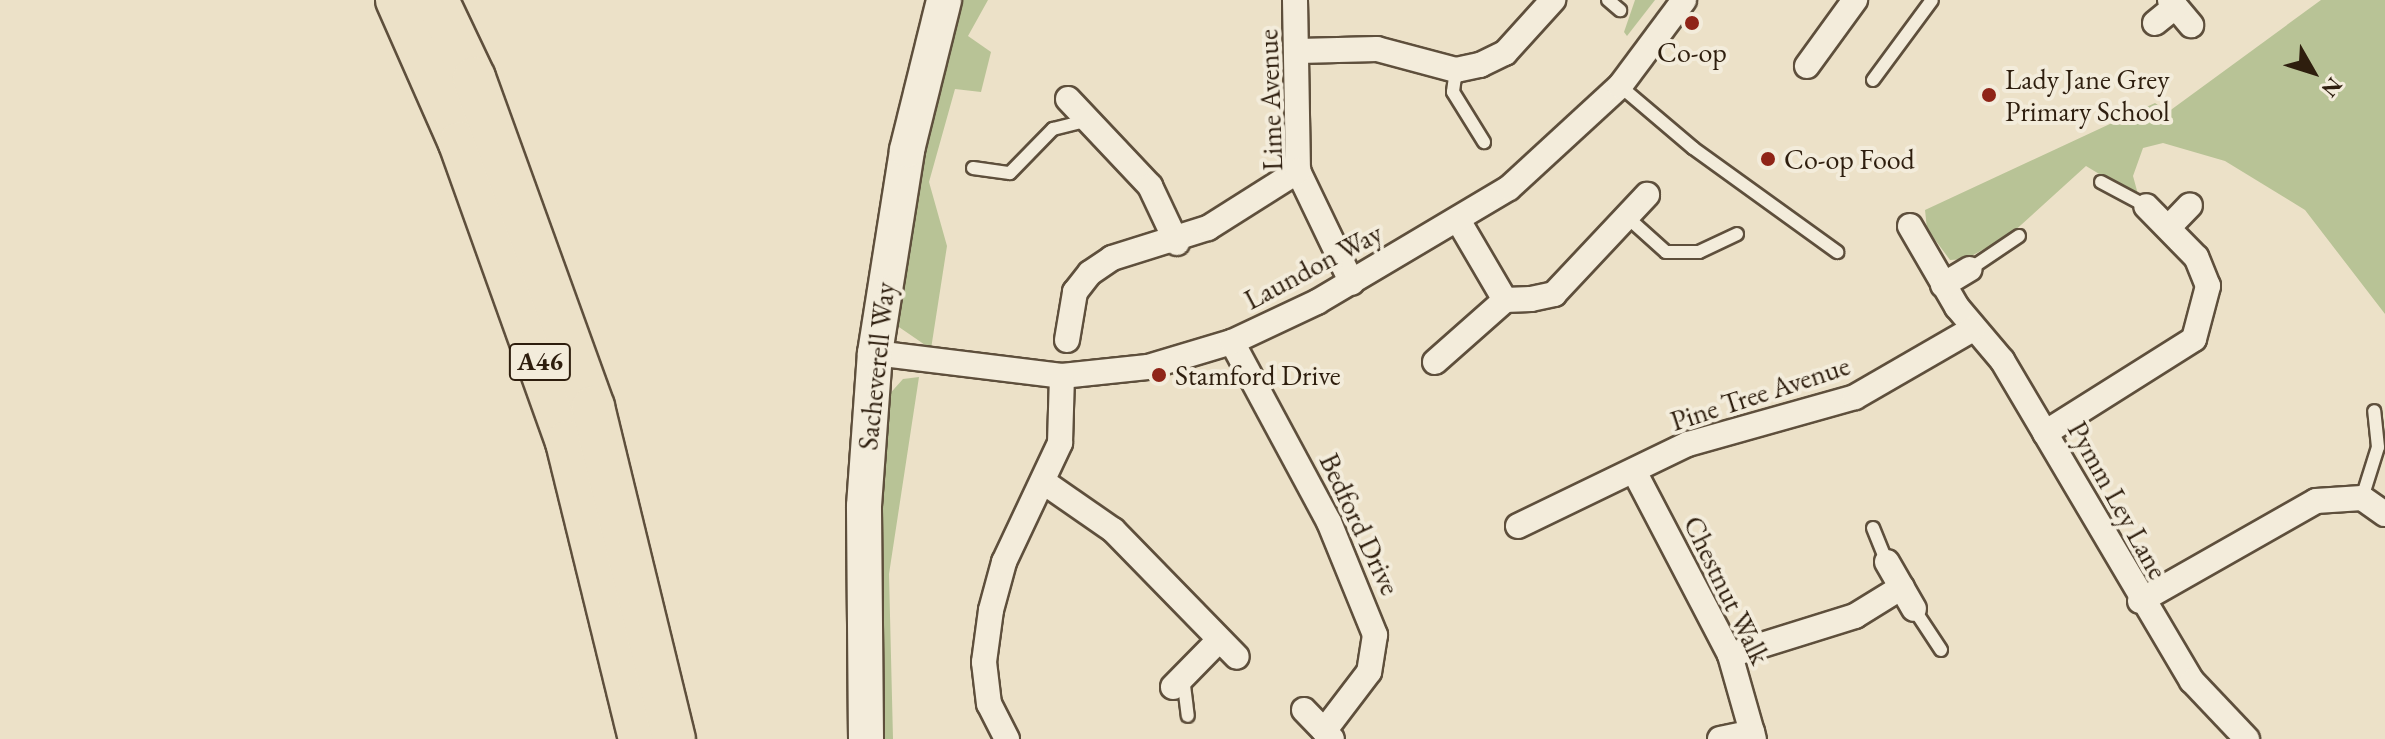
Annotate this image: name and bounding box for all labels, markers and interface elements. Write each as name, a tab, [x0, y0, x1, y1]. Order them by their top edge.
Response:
marker: Co-op	[1683, 14, 1701, 32]
street label: Lime Avenue	[1251, 29, 1289, 171]
north arrow	[2273, 32, 2353, 112]
place label: Co-op	[1657, 35, 1727, 69]
place label: Lady Jane Grey Primary School	[2005, 62, 2170, 128]
text: N	[2315, 71, 2349, 103]
marker: Lady Jane Grey Primary School	[1980, 86, 1998, 104]
place label: Co-op Food	[1784, 142, 1915, 176]
marker: Co-op Food	[1759, 150, 1777, 168]
street label: Laundon Way	[1238, 216, 1388, 316]
street label: Sacheverell Way	[850, 280, 902, 452]
road number: A46	[508, 340, 572, 384]
street label: Pine Tree Avenue	[1666, 348, 1854, 438]
place label: Stamford Drive	[1175, 358, 1341, 392]
marker: Stamford Drive	[1150, 366, 1168, 384]
street label: Pymm Ley Lane	[2061, 415, 2175, 585]
street label: Bedford Drive	[1313, 448, 1407, 600]
street label: Chestnut Walk	[1677, 510, 1777, 670]

